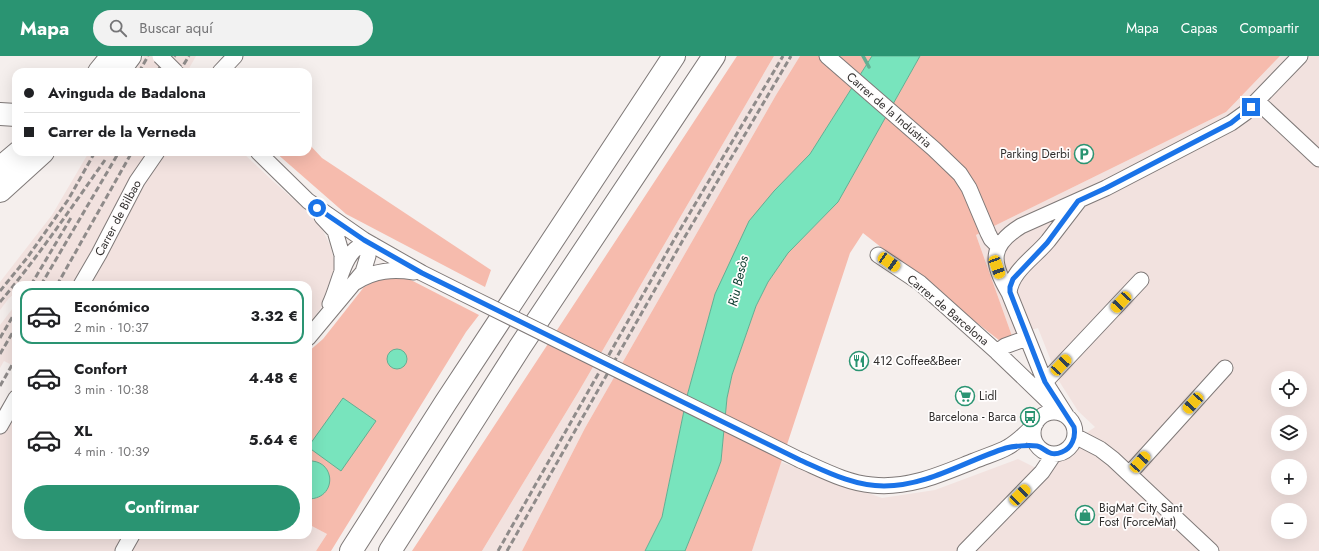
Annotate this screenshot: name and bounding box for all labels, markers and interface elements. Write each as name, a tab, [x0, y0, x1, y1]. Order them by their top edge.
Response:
search box	[93, 10, 373, 46]
text: Mapa	[20, 15, 69, 42]
icon: search	[107, 17, 129, 39]
text: Buscar aquí	[139, 17, 213, 39]
text: Mapa	[1126, 18, 1159, 38]
text: Capas	[1181, 18, 1218, 38]
text: Compartir	[1240, 18, 1299, 38]
street label: Carrer de la Indústria	[842, 68, 936, 152]
text: Avinguda de Badalona	[48, 82, 206, 104]
route end	[1242, 98, 1260, 116]
text: Carrer de la Verneda	[48, 121, 196, 143]
parking icon: Parking Derbi	[1073, 143, 1095, 165]
place label: Parking Derbi	[1000, 145, 1070, 163]
street label: Carrer de Bilbao	[90, 176, 146, 259]
route start	[308, 199, 326, 217]
car	[876, 250, 902, 274]
water label: Riu Besòs	[723, 253, 753, 308]
car	[987, 254, 1007, 280]
street label: Carrer de Barcelona	[903, 270, 993, 350]
car	[1108, 289, 1134, 315]
text: Económico	[74, 296, 149, 318]
icon: car	[26, 298, 62, 334]
text: 3.32 €	[251, 305, 298, 327]
text: 2 min · 10:37	[74, 318, 149, 337]
restaurant icon: 412 Coffee&Beer	[848, 350, 870, 372]
place label: 412 Coffee&Beer	[873, 352, 962, 370]
car	[1048, 352, 1074, 378]
text: Confort	[74, 358, 127, 380]
icon: car	[26, 360, 62, 396]
text: 4.48 €	[248, 367, 298, 389]
map controls	[1271, 371, 1307, 539]
button: locate	[1271, 371, 1307, 407]
text: 3 min · 10:38	[74, 380, 149, 399]
supermarket icon: Lidl	[954, 385, 976, 407]
place label: Lidl	[979, 387, 997, 405]
car	[1181, 390, 1205, 416]
bus stop icon: Barcelona - Barca	[1019, 406, 1041, 428]
place label: Barcelona - Barca	[929, 408, 1016, 426]
button: layers	[1271, 415, 1307, 451]
text: XL	[74, 420, 92, 442]
icon: car	[26, 422, 62, 458]
text: 5.64 €	[249, 429, 298, 451]
text: 4 min · 10:39	[74, 442, 150, 461]
car	[1128, 449, 1152, 475]
button: +	[1271, 459, 1307, 495]
car	[1007, 482, 1033, 508]
button: Confirmar	[24, 485, 300, 531]
place label: BigMat City Sant Fost (ForceMat)	[1099, 499, 1182, 531]
button: −	[1271, 503, 1307, 539]
shop icon: BigMat City Sant Fost (ForceMat)	[1074, 504, 1096, 526]

